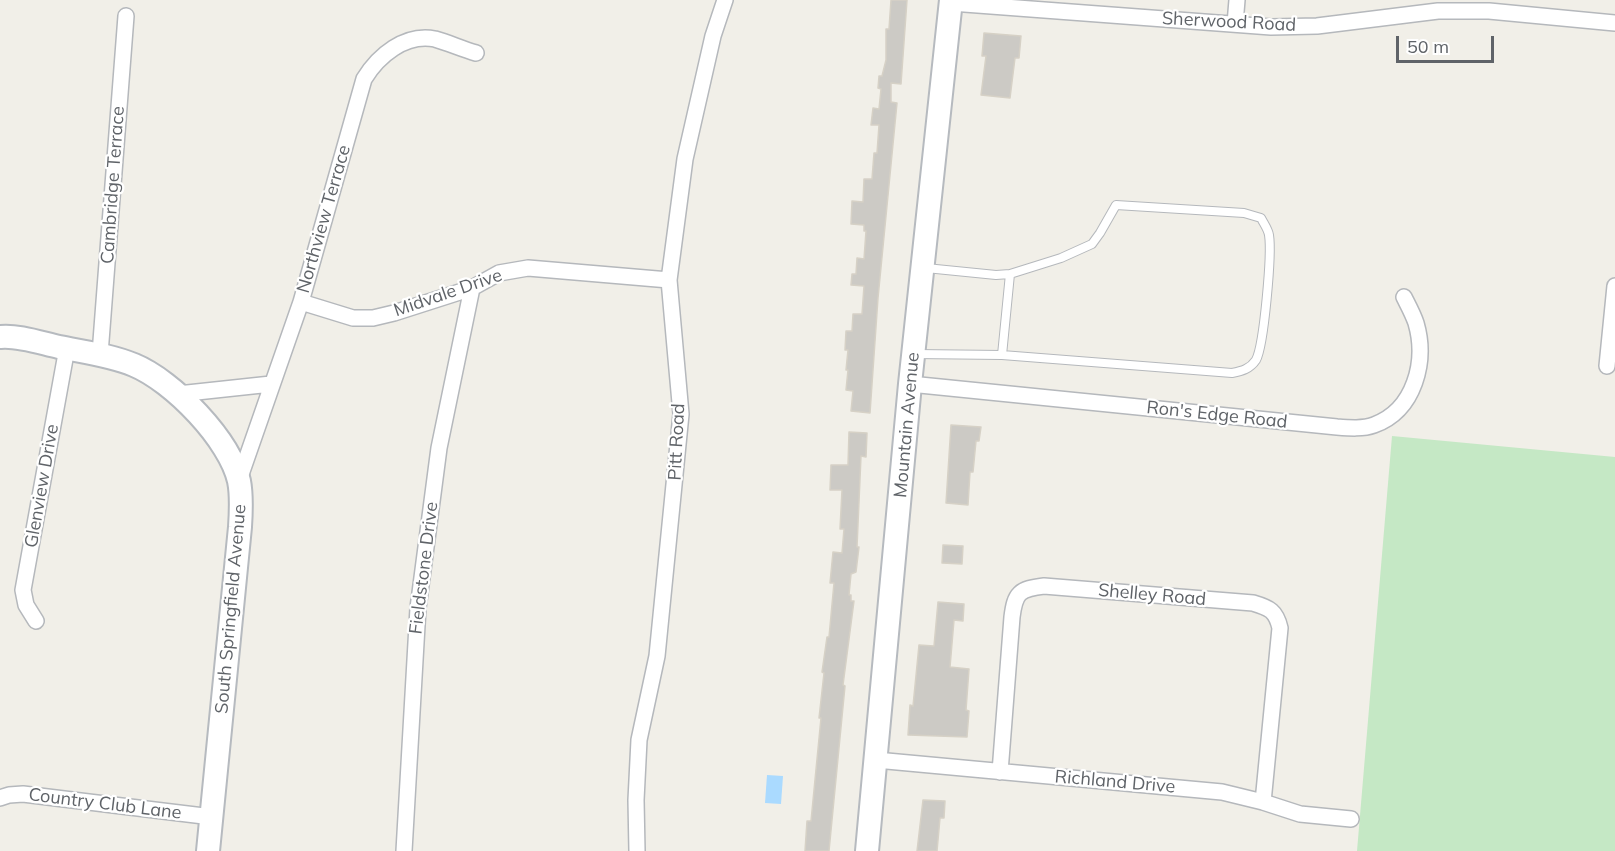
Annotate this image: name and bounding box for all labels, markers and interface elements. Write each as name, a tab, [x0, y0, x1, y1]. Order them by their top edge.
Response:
street label: Sherwood Road	[1161, 8, 1297, 36]
scale bar	[1399, 24, 1496, 62]
text: 50 m	[1407, 35, 1449, 58]
street label: Cambridge Terrace	[97, 105, 129, 265]
street label: Northview Terrace	[293, 143, 355, 295]
street label: Midvale Drive	[391, 264, 505, 322]
street label: Mountain Avenue	[890, 351, 924, 499]
street label: Ron's Edge Road	[1146, 397, 1288, 433]
street label: Pitt Road	[664, 403, 690, 481]
street label: Glenview Drive	[21, 423, 63, 549]
street label: Fieldstone Drive	[405, 501, 443, 635]
street label: South Springfield Avenue	[211, 503, 251, 715]
street label: Shelley Road	[1097, 580, 1207, 610]
street label: Richland Drive	[1054, 766, 1176, 798]
street label: Country Club Lane	[27, 784, 183, 824]

